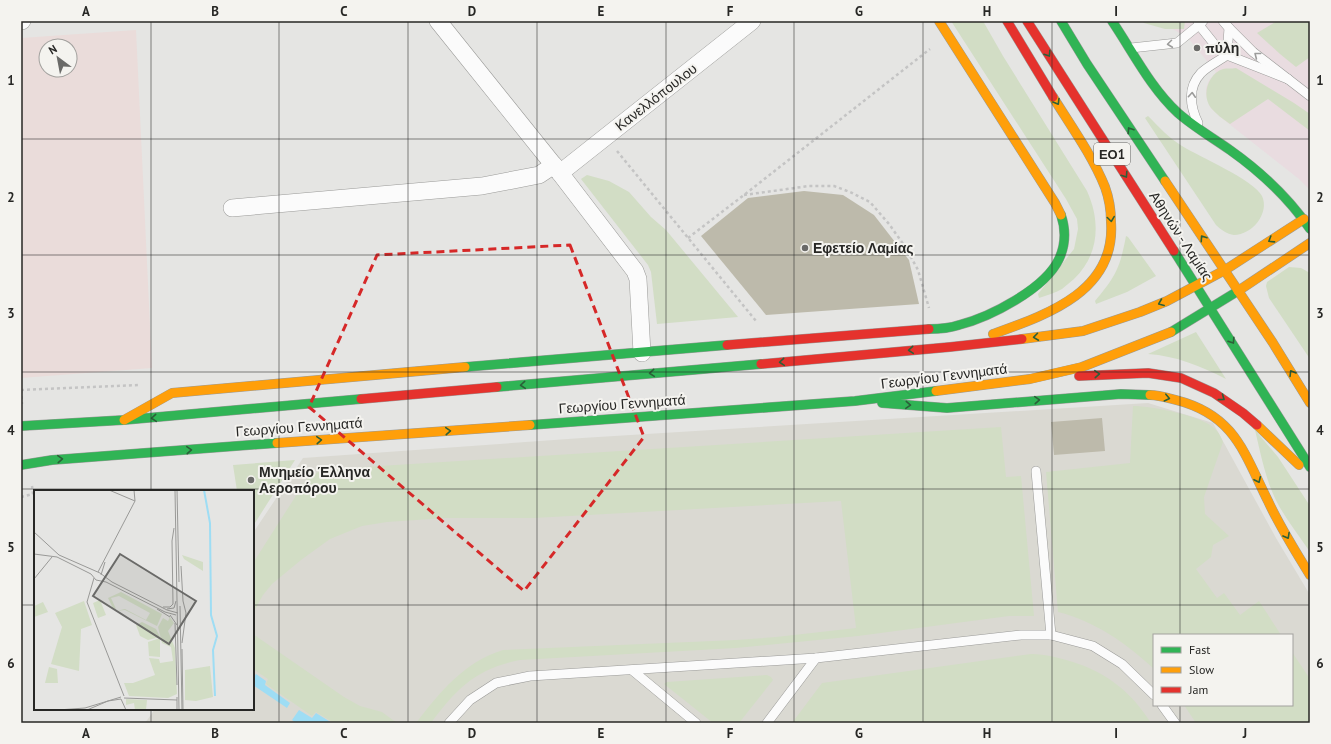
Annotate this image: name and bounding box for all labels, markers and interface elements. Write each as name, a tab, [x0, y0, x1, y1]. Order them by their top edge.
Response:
text: A	[82, 3, 90, 20]
text: B	[211, 3, 219, 20]
text: C	[340, 3, 348, 20]
text: D	[468, 3, 476, 20]
text: E	[598, 3, 605, 20]
text: F	[727, 3, 734, 20]
text: G	[855, 3, 863, 20]
text: H	[983, 3, 991, 20]
text: I	[1114, 3, 1118, 20]
text: J	[1242, 3, 1247, 20]
north arrow	[38, 38, 78, 78]
one-way arrow	[1167, 39, 1173, 48]
place label: πύλη	[1205, 39, 1239, 57]
text: N	[46, 42, 59, 57]
marker: πύλη	[1192, 43, 1202, 53]
one-way arrow	[1043, 50, 1051, 57]
one-way arrow	[1255, 53, 1262, 60]
street label: Κανελλόπουλου	[611, 59, 701, 135]
text: 1	[7, 72, 15, 89]
text: 1	[1316, 72, 1324, 89]
one-way arrow	[1187, 92, 1196, 98]
one-way arrow	[1052, 98, 1059, 105]
one-way arrow	[1127, 127, 1135, 134]
road number: ΕΟ1	[1094, 143, 1130, 165]
one-way arrow	[1121, 171, 1128, 178]
street label: Αθηνών - Λαμίας	[1145, 188, 1217, 284]
text: 2	[7, 189, 15, 206]
text: 2	[1316, 189, 1324, 206]
one-way arrow	[1106, 216, 1115, 222]
one-way arrow	[1201, 235, 1208, 242]
one-way arrow	[1268, 236, 1275, 243]
place label: Εφετείο Λαμίας	[813, 239, 914, 257]
marker: Εφετείο Λαμίας	[800, 243, 810, 253]
one-way arrow	[1158, 299, 1165, 307]
text: 3	[7, 305, 15, 322]
text: 3	[1316, 305, 1324, 322]
one-way arrow	[1033, 332, 1039, 341]
one-way arrow	[1227, 337, 1235, 344]
one-way arrow	[908, 345, 914, 354]
one-way arrow	[779, 357, 785, 366]
street label: Γεωργίου Γεννηματά	[880, 359, 1008, 393]
one-way arrow	[649, 369, 655, 378]
one-way arrow	[1094, 370, 1100, 379]
one-way arrow	[1289, 370, 1296, 377]
one-way arrow	[520, 380, 526, 389]
street label: Γεωργίου Γεννηματά	[558, 391, 686, 417]
one-way arrow	[1164, 393, 1170, 401]
one-way arrow	[1218, 393, 1225, 401]
one-way arrow	[1034, 396, 1040, 405]
one-way arrow	[905, 400, 911, 409]
one-way arrow	[151, 413, 157, 422]
street label: Γεωργίου Γεννηματά	[235, 414, 363, 440]
text: 4	[7, 422, 15, 439]
text: 4	[1316, 422, 1324, 439]
one-way arrow	[445, 426, 451, 435]
one-way arrow	[316, 436, 322, 445]
one-way arrow	[186, 445, 192, 454]
one-way arrow	[56, 455, 63, 464]
place label: Μνημείο Έλληνα Αεροπόρου	[259, 463, 370, 497]
marker: Μνημείο Έλληνα Αεροπόρου	[246, 475, 256, 485]
one-way arrow	[1253, 476, 1261, 484]
inset map	[34, 490, 254, 710]
one-way arrow	[1282, 532, 1289, 539]
text: 5	[7, 539, 15, 556]
text: 5	[1316, 539, 1324, 556]
legend	[1153, 634, 1293, 706]
text: Fast	[1189, 642, 1210, 657]
text: 6	[7, 655, 15, 672]
text: 6	[1316, 655, 1324, 672]
text: Slow	[1189, 662, 1214, 677]
text: Jam	[1188, 682, 1208, 697]
text: A	[82, 725, 90, 742]
text: B	[211, 725, 219, 742]
text: C	[340, 725, 348, 742]
text: D	[468, 725, 476, 742]
text: E	[598, 725, 605, 742]
text: F	[727, 725, 734, 742]
text: G	[855, 725, 863, 742]
text: H	[983, 725, 991, 742]
text: I	[1114, 725, 1118, 742]
text: J	[1242, 725, 1247, 742]

